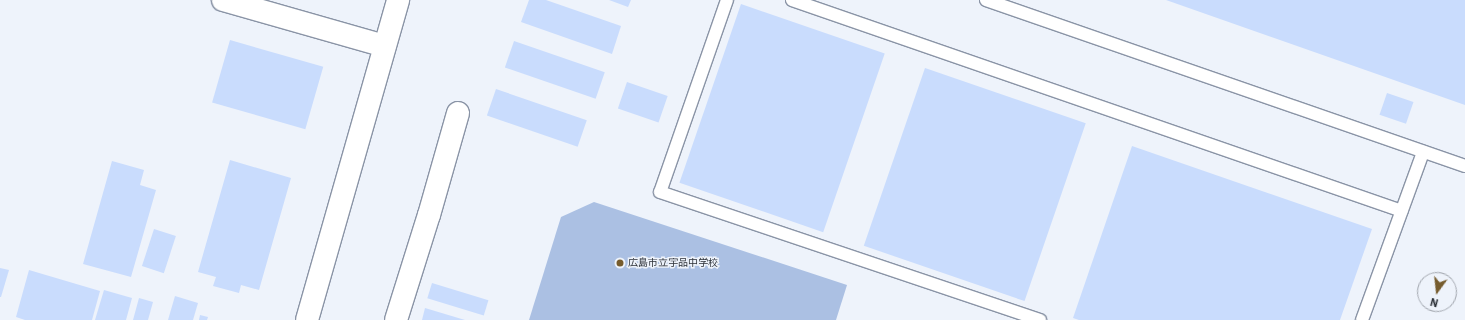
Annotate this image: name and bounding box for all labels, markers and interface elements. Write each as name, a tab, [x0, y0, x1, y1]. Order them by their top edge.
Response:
place label: 広島市立宇品中学校	[628, 257, 718, 269]
marker: 広島市立宇品中学校	[615, 258, 625, 268]
north arrow	[1417, 272, 1457, 312]
text: N	[1428, 295, 1440, 310]

